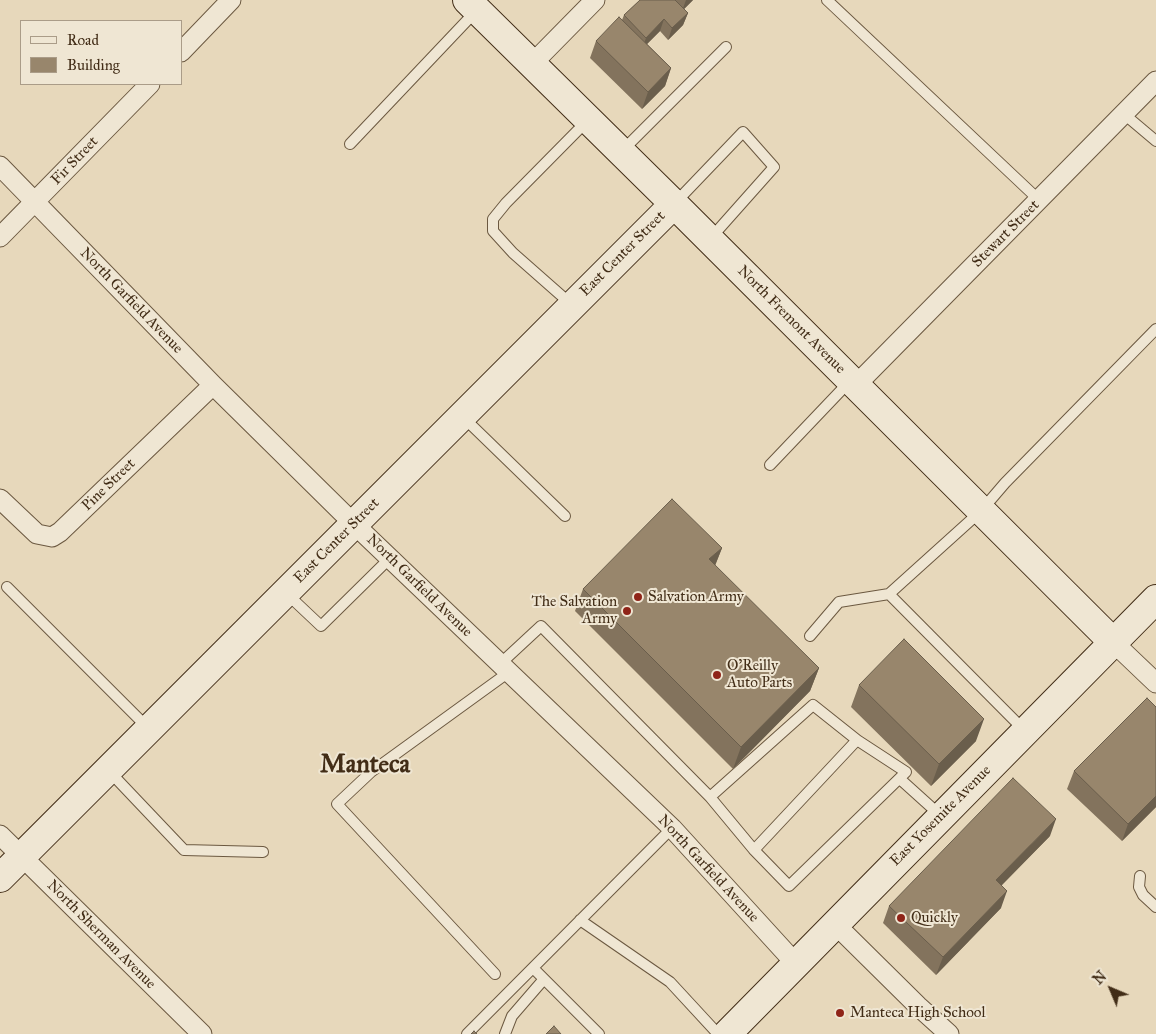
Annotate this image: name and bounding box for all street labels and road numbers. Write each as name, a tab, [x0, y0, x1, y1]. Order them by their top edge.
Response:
street label: Fir Street	[48, 133, 102, 189]
street label: Stewart Street	[969, 197, 1043, 271]
street label: East Center Street	[577, 208, 669, 300]
street label: North Garfield Avenue	[76, 244, 186, 358]
street label: North Fremont Avenue	[733, 262, 849, 378]
street label: Pine Street	[78, 455, 140, 515]
street label: East Center Street	[291, 495, 383, 587]
street label: North Garfield Avenue	[362, 531, 476, 641]
street label: East Yosemite Avenue	[887, 762, 995, 870]
street label: North Garfield Avenue	[654, 812, 762, 926]
street label: North Sherman Avenue	[43, 877, 159, 993]

